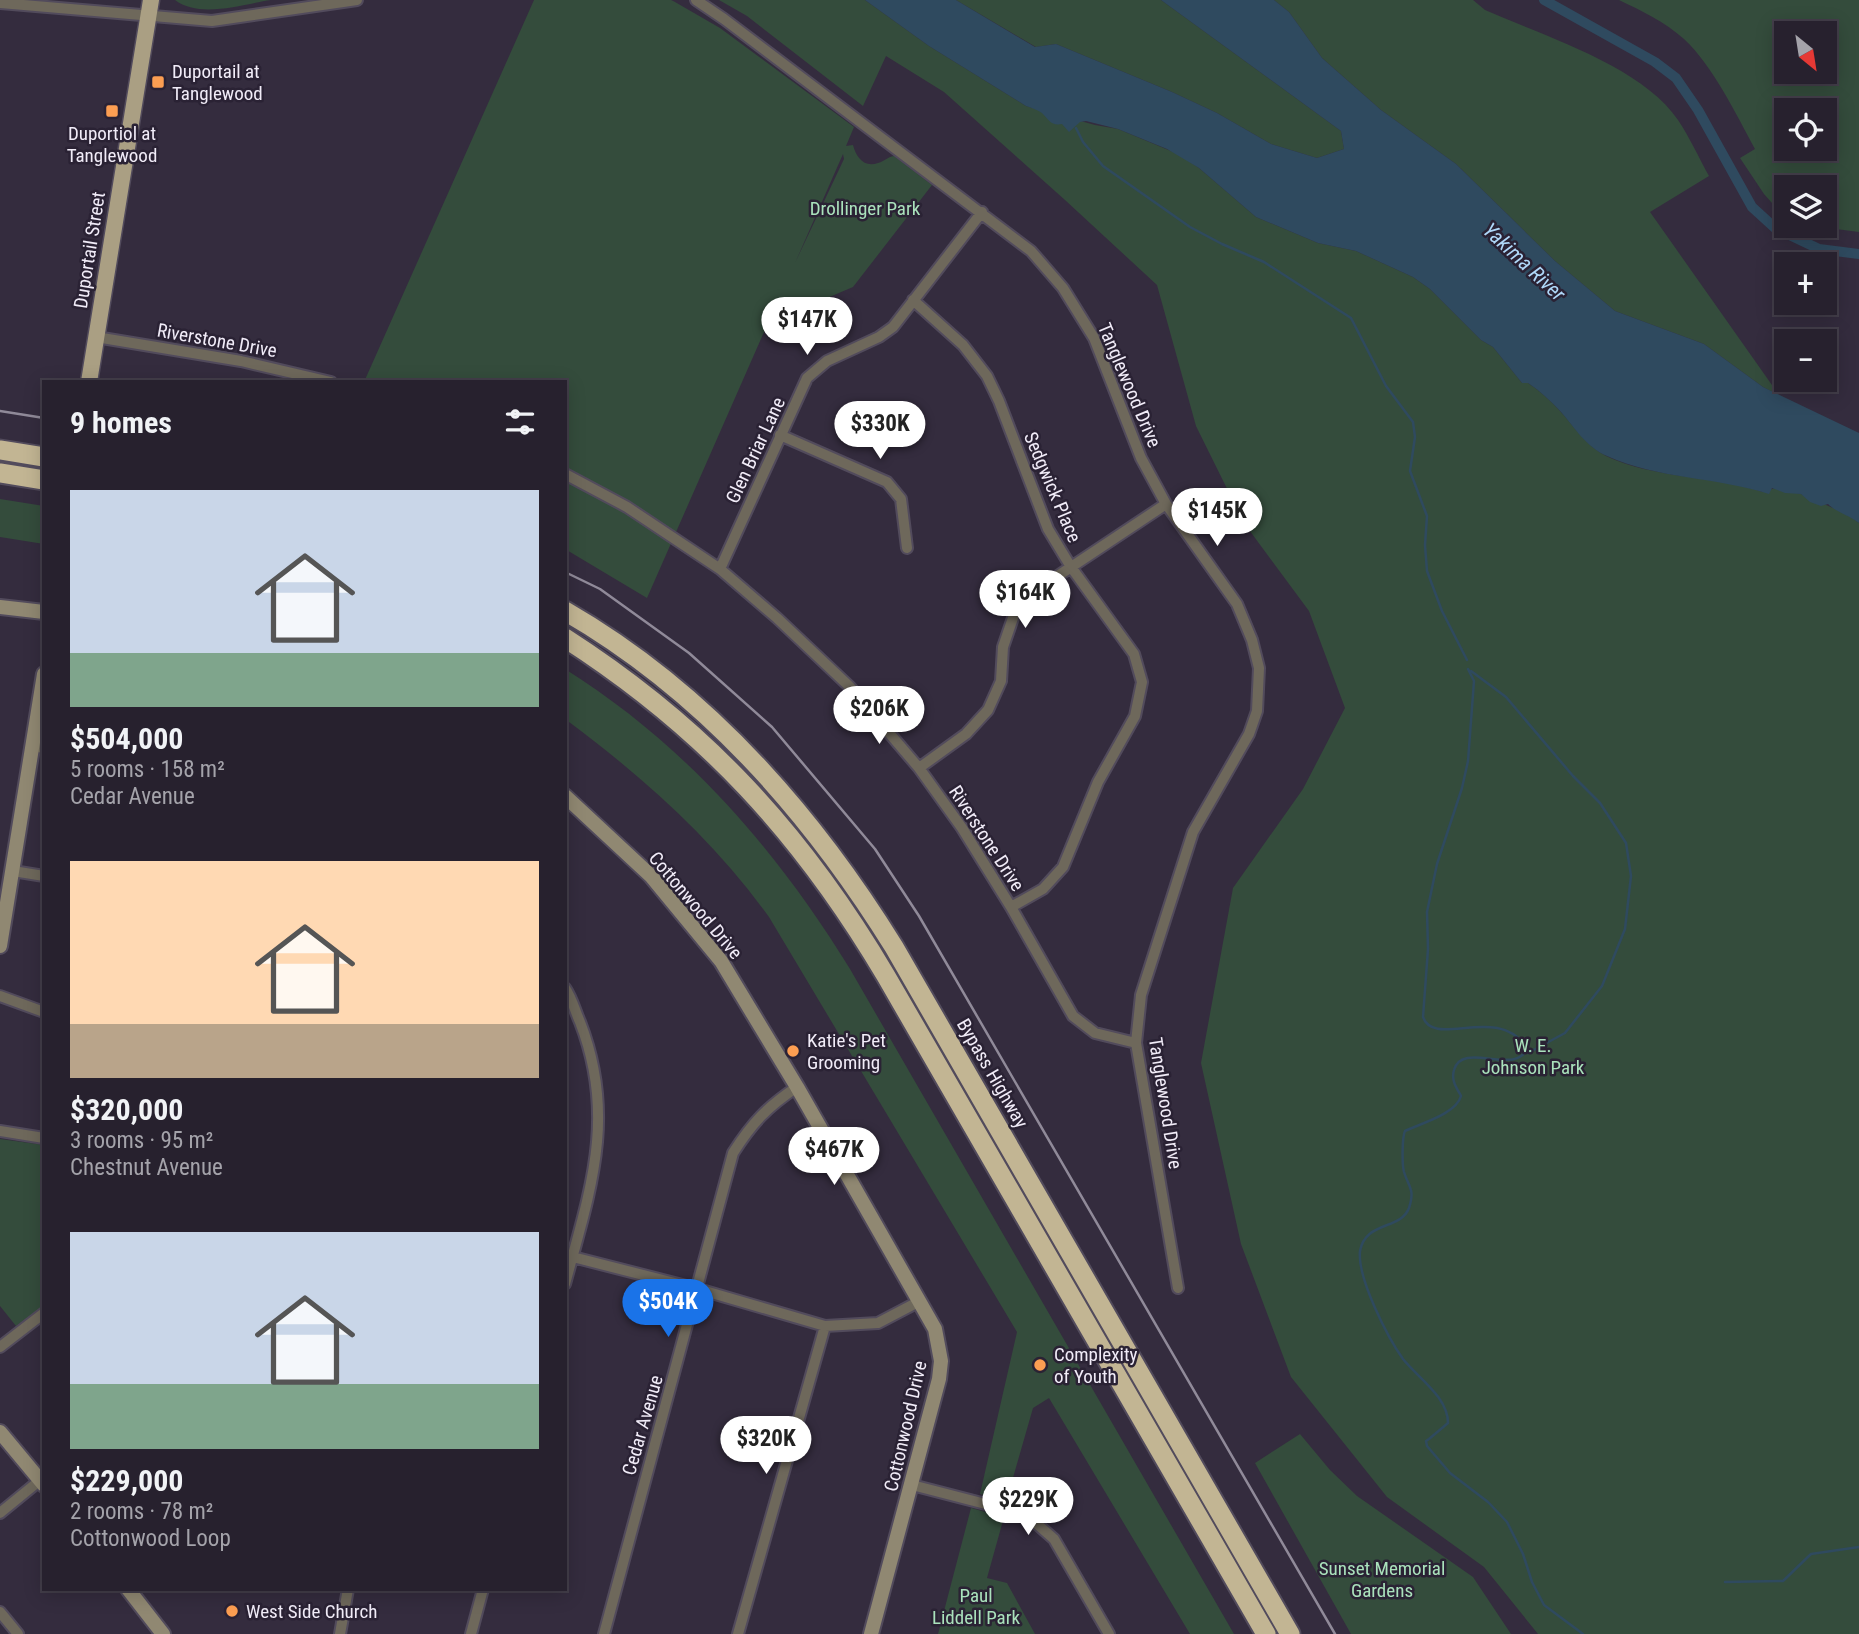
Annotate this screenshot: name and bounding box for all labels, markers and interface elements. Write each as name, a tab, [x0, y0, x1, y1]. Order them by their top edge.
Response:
north arrow	[1774, 21, 1838, 84]
map controls	[1774, 21, 1837, 392]
place label: Duportail at Tanglewood	[172, 60, 263, 105]
marker: Duportail at Tanglewood	[150, 74, 166, 90]
button: locate	[1774, 98, 1837, 161]
marker: Duportiol at Tanglewood	[104, 103, 120, 119]
place label: Duportiol at Tanglewood	[67, 122, 157, 167]
button: layers	[1774, 175, 1837, 238]
street label: Duportail Street	[69, 190, 110, 310]
park label: Drollinger Park	[810, 197, 921, 220]
water label: Yakima River	[1478, 218, 1571, 307]
button: +	[1774, 252, 1837, 315]
pin: $147K	[758, 298, 856, 357]
text: $147K	[777, 306, 837, 333]
street label: Riverstone Drive	[155, 319, 279, 362]
street label: Tanglewood Drive	[1093, 320, 1166, 451]
button: −	[1774, 329, 1837, 392]
street label: Glen Briar Lane	[721, 394, 790, 507]
pin: $330K	[831, 402, 929, 461]
icon: filters	[501, 403, 539, 441]
text: 9 homes	[70, 405, 172, 440]
text: $330K	[850, 410, 910, 437]
street label: Sedgwick Place	[1019, 429, 1086, 546]
pin: $145K	[1168, 489, 1266, 548]
text: $145K	[1187, 497, 1247, 524]
icon: home	[242, 535, 368, 661]
pin: $164K	[976, 570, 1074, 630]
text: $164K	[995, 579, 1055, 606]
pin: $206K	[830, 686, 928, 746]
text: $206K	[849, 695, 909, 722]
text: $504,000	[70, 721, 183, 756]
text: 5 rooms · 158 m²	[70, 756, 225, 783]
street label: Riverstone Drive	[944, 781, 1029, 895]
text: Cedar Avenue	[70, 783, 195, 810]
street label: Cottonwood Drive	[644, 847, 747, 964]
icon: home	[242, 906, 368, 1032]
street label: Bypass Highway	[952, 1015, 1033, 1132]
place label: Katie's Pet Grooming	[807, 1029, 886, 1074]
park label: W. E. Johnson Park	[1482, 1034, 1585, 1079]
street label: Tanglewood Drive	[1144, 1036, 1187, 1171]
marker: Katie's Pet Grooming	[785, 1043, 801, 1059]
text: $320,000	[70, 1092, 183, 1127]
text: 3 rooms · 95 m²	[70, 1127, 213, 1154]
pin: $467K	[785, 1128, 883, 1187]
text: $467K	[804, 1136, 864, 1163]
text: Chestnut Avenue	[70, 1154, 223, 1181]
icon: home	[242, 1277, 368, 1403]
pin: $504K	[619, 1280, 717, 1339]
text: $504K	[638, 1288, 698, 1315]
place label: Complexity of Youth	[1054, 1343, 1138, 1388]
marker: Complexity of Youth	[1032, 1357, 1048, 1373]
street label: Cottonwood Drive	[879, 1359, 932, 1494]
street label: Cedar Avenue	[617, 1372, 668, 1478]
pin: $320K	[717, 1416, 815, 1476]
text: $320K	[736, 1425, 796, 1452]
text: $229,000	[70, 1463, 183, 1498]
pin: $229K	[979, 1478, 1077, 1537]
text: $229K	[998, 1486, 1058, 1513]
text: 2 rooms · 78 m²	[70, 1498, 213, 1525]
text: Cottonwood Loop	[70, 1525, 231, 1552]
park label: Sunset Memorial Gardens	[1319, 1557, 1445, 1602]
park label: Paul Liddell Park	[932, 1584, 1020, 1629]
place label: West Side Church	[246, 1600, 377, 1623]
marker: West Side Church	[224, 1603, 240, 1619]

